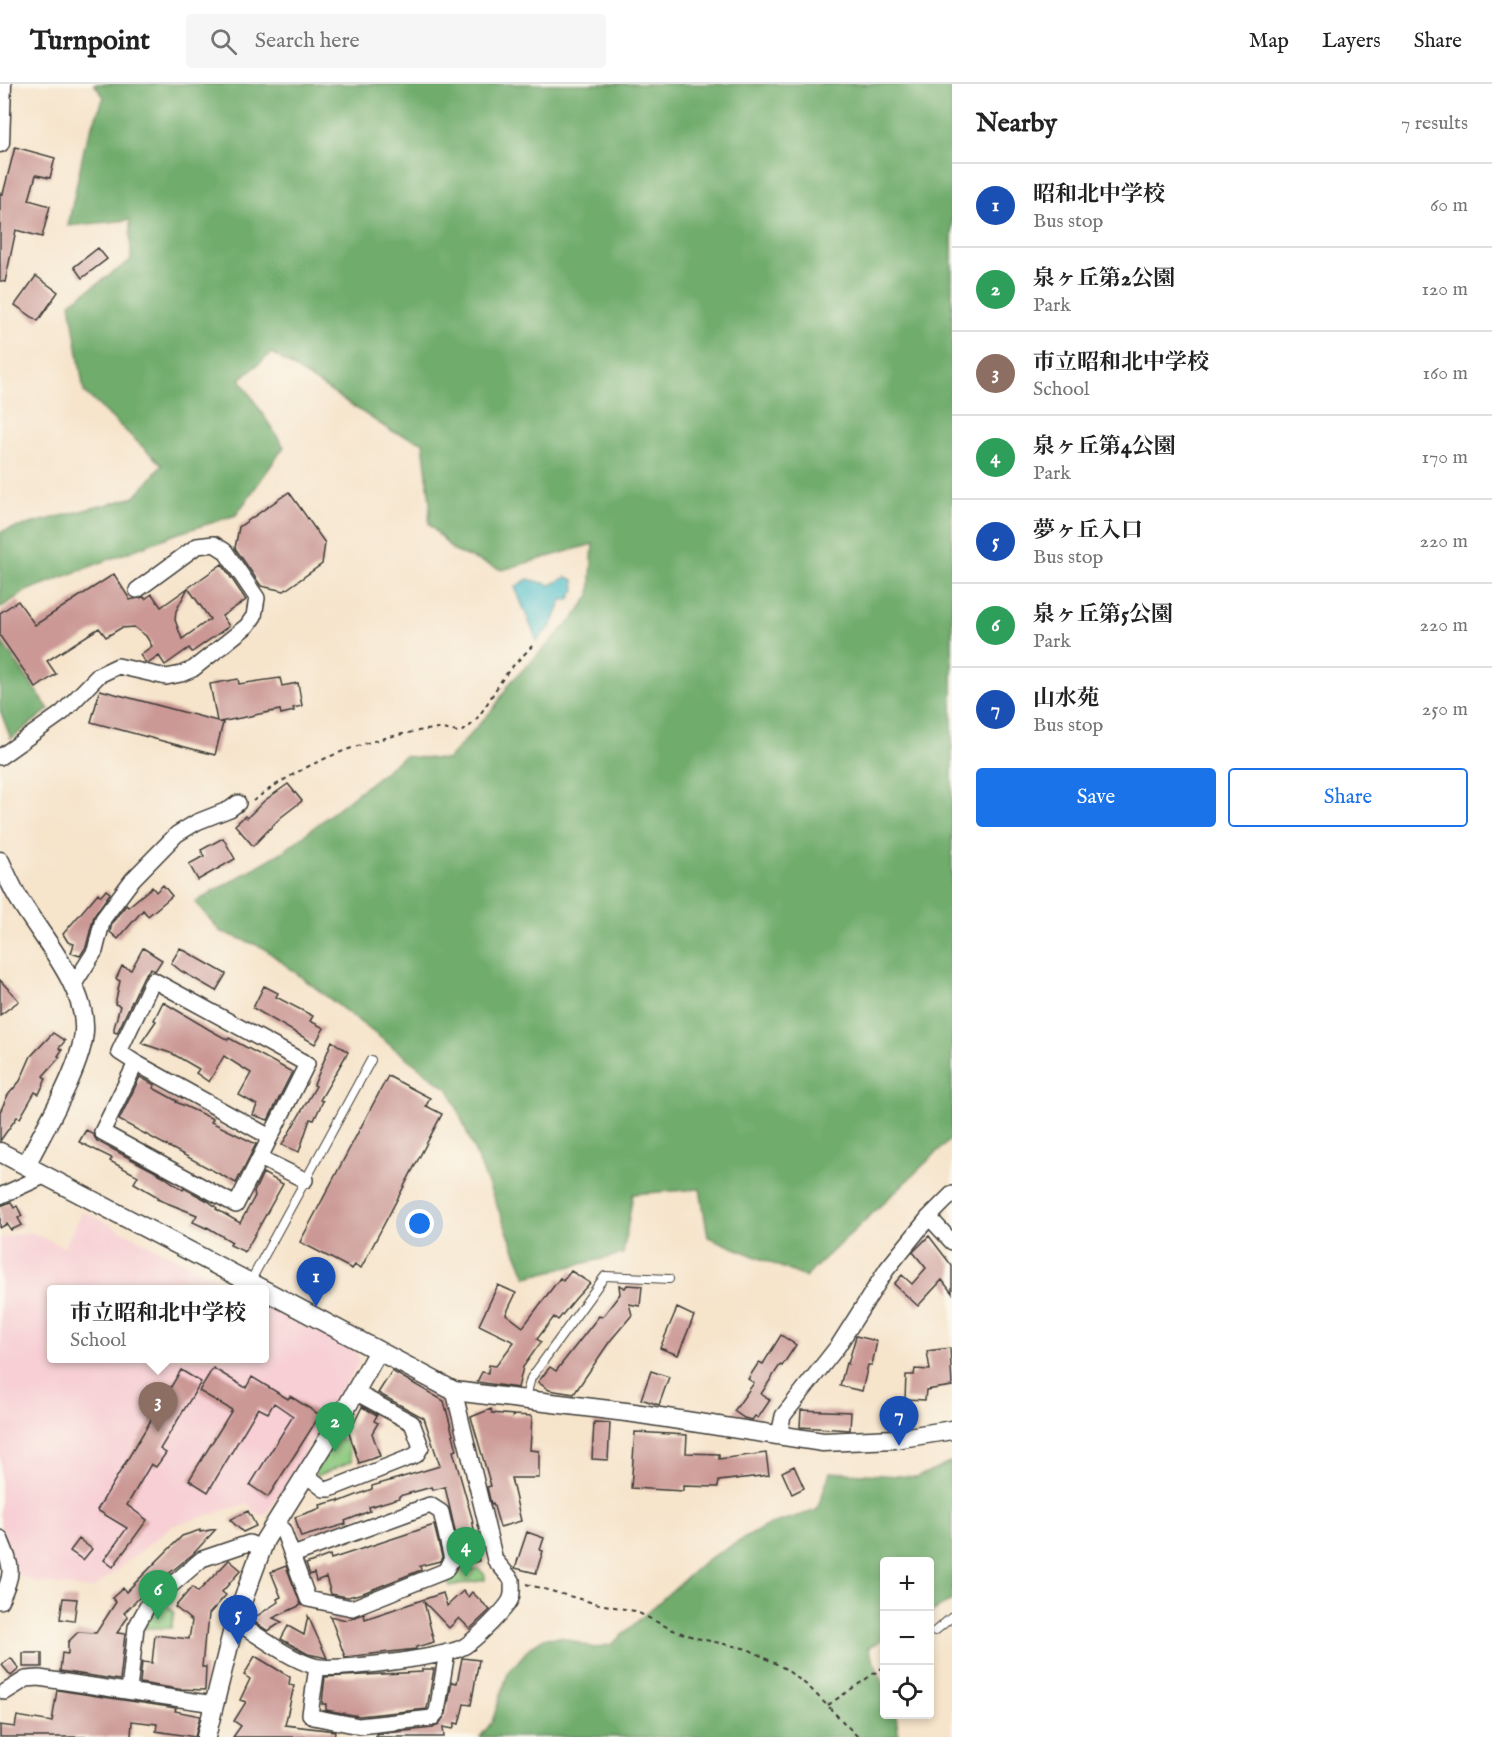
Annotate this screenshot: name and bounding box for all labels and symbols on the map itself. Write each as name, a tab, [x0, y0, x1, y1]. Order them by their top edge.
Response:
your location	[405, 1209, 434, 1238]
pin: 1	[296, 1258, 336, 1307]
pin: 3	[138, 1382, 178, 1432]
pin: 7	[880, 1396, 918, 1446]
pin: 2	[316, 1402, 354, 1452]
pin: 4	[446, 1528, 486, 1577]
pin: 6	[138, 1570, 178, 1620]
pin: 5	[218, 1596, 258, 1645]

